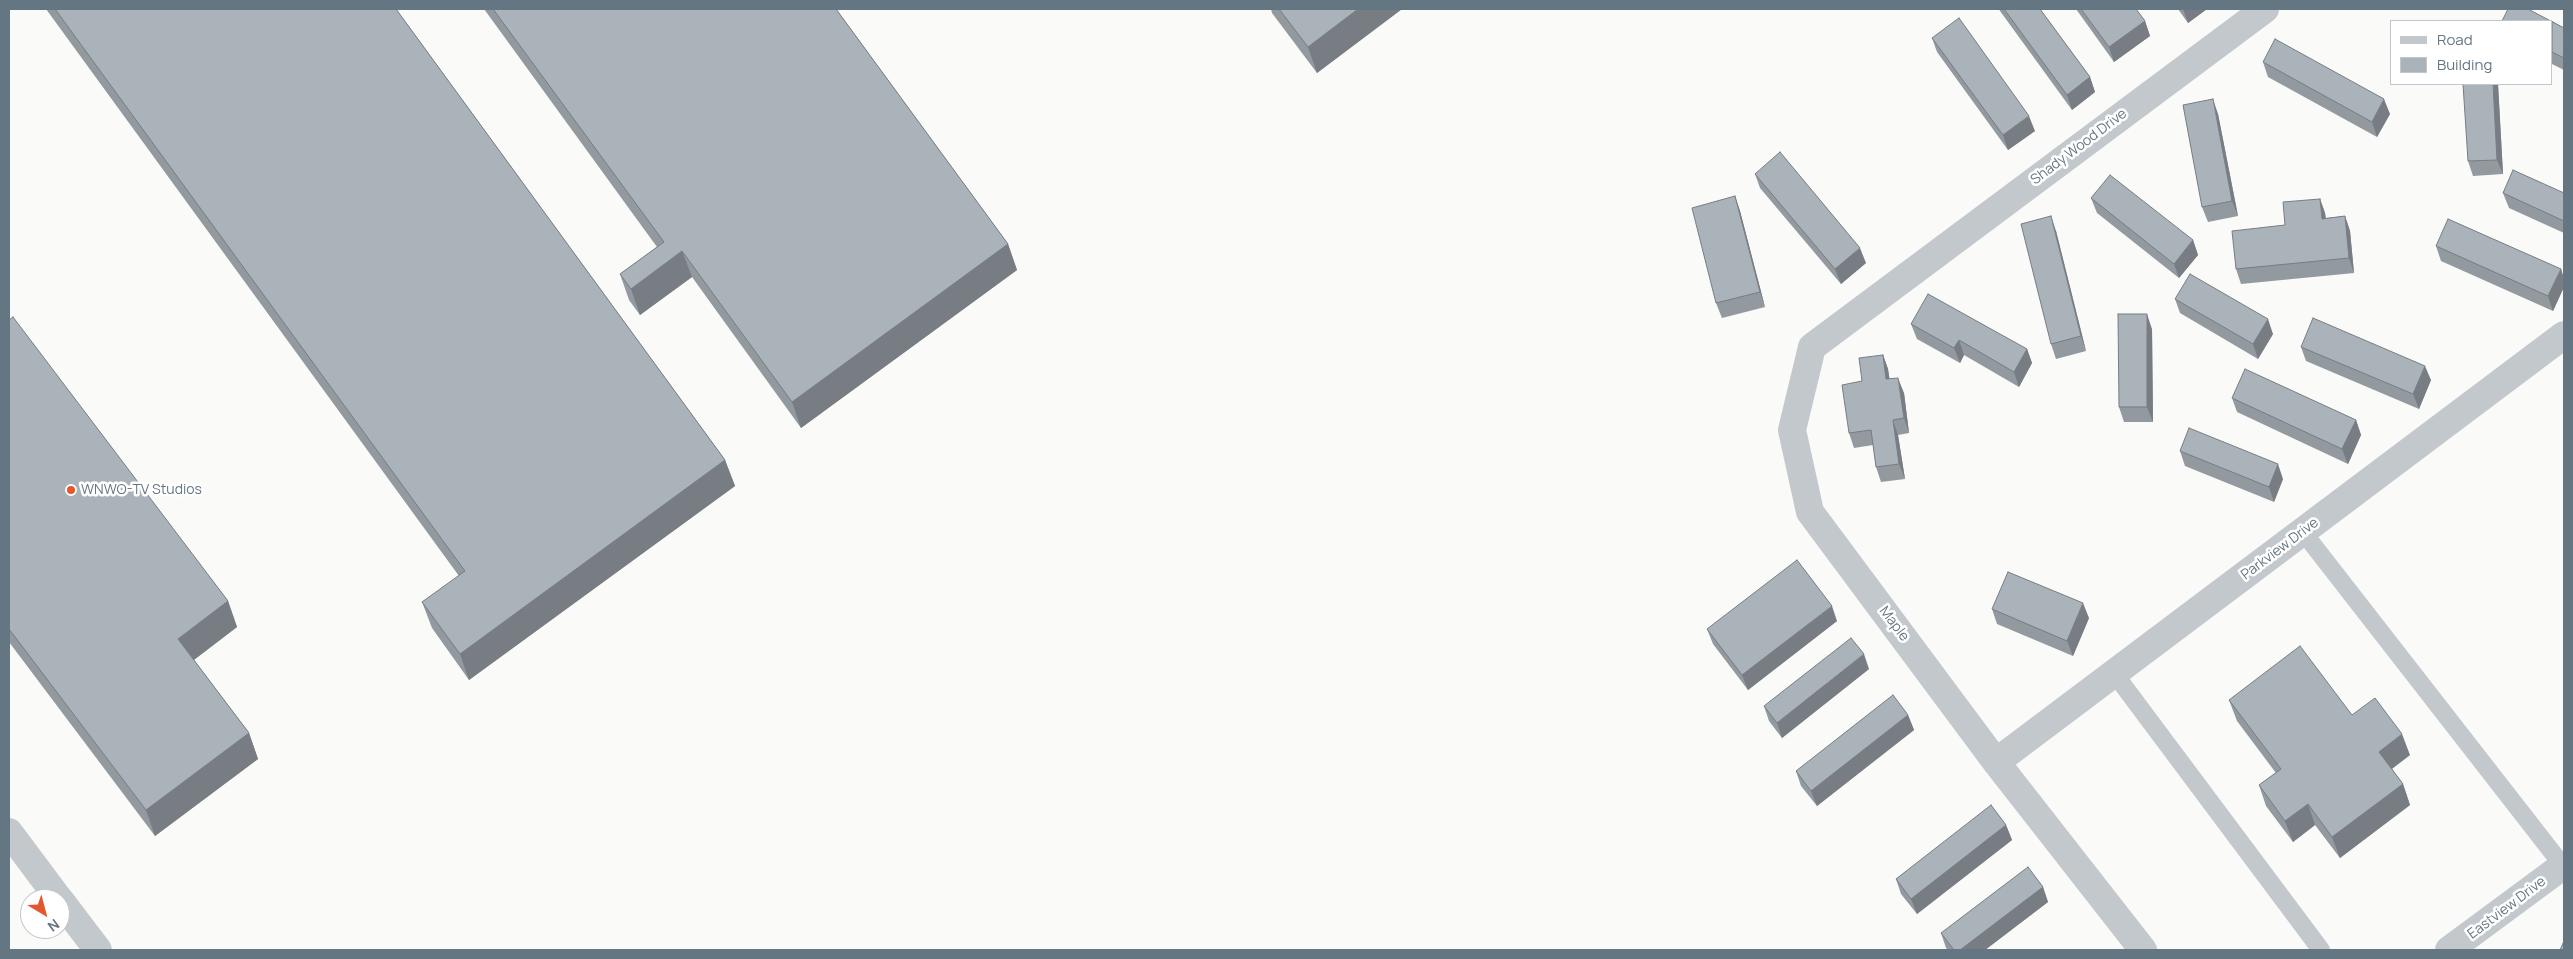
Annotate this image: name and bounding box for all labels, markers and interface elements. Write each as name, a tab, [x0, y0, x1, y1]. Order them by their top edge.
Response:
legend	[2390, 20, 2553, 85]
text: Road	[2437, 29, 2473, 50]
text: Building	[2437, 54, 2492, 75]
street label: Shady Wood Drive	[2028, 105, 2130, 189]
place label: WNWO-TV Studios	[81, 482, 202, 498]
marker: WNWO-TV Studios	[65, 484, 77, 496]
street label: Parkview Drive	[2238, 514, 2322, 584]
street label: Maple	[1875, 603, 1913, 645]
street label: Eastview Drive	[2465, 873, 2549, 943]
north arrow	[20, 889, 70, 939]
text: N	[44, 915, 63, 936]

